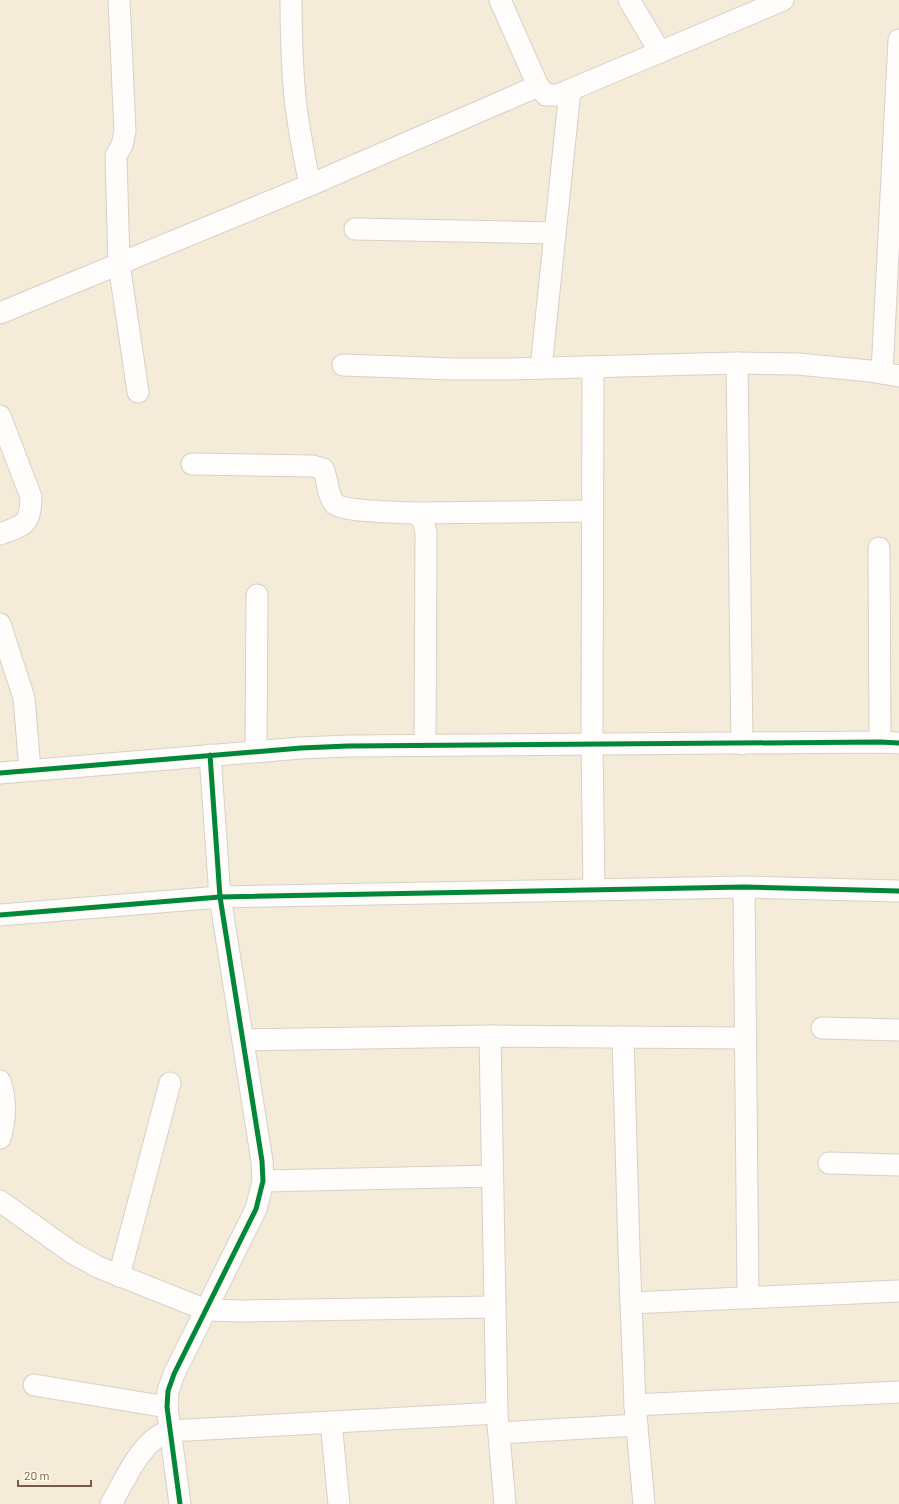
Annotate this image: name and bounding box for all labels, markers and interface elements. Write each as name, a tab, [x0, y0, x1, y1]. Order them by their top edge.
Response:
scale bar	[18, 1462, 91, 1488]
text: 20 m	[24, 1468, 50, 1482]

